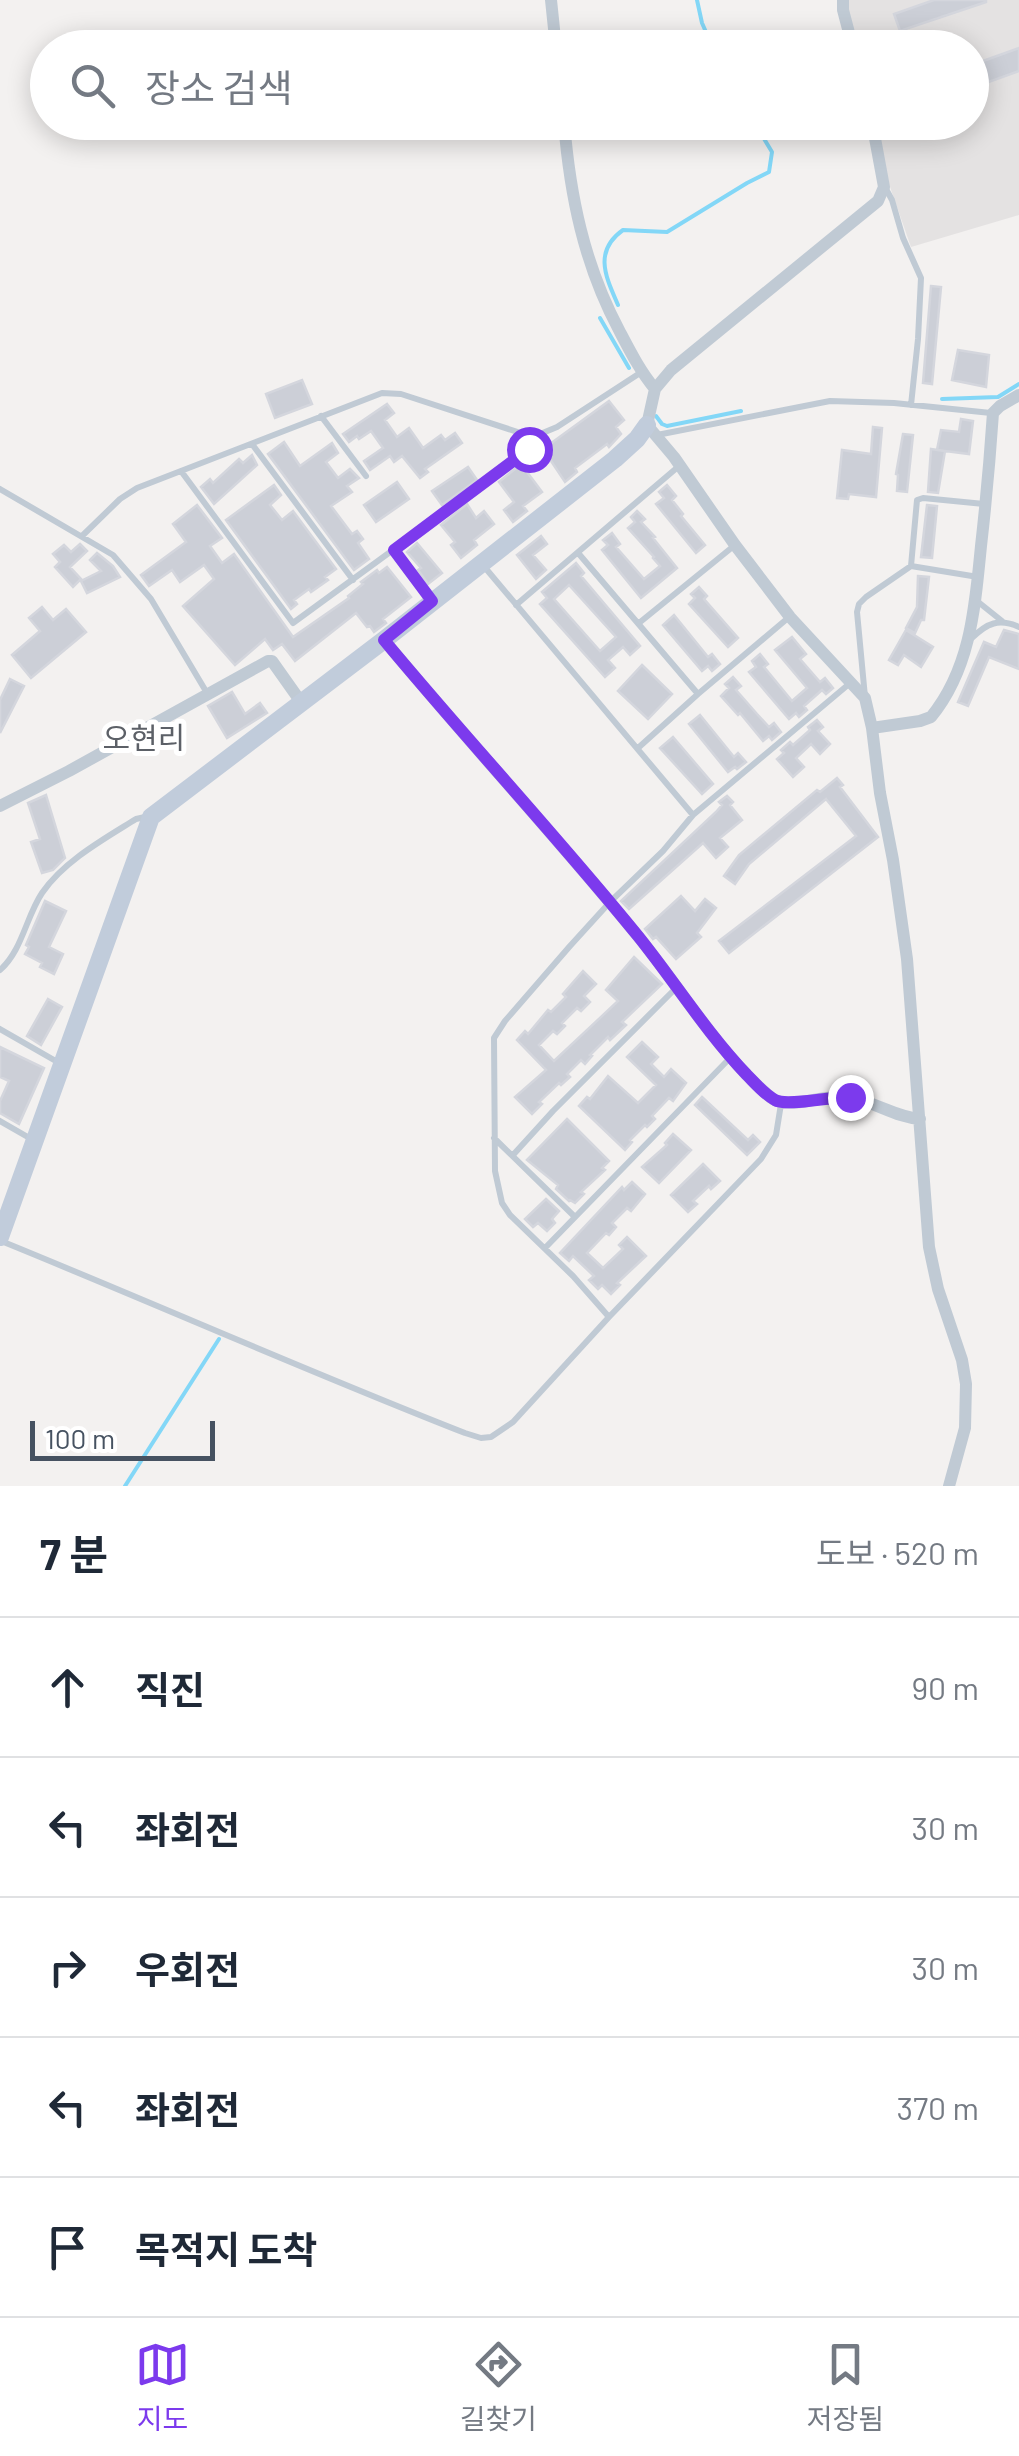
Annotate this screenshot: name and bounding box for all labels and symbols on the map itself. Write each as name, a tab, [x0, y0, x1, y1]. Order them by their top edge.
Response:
route start	[507, 427, 553, 473]
district label: 오현리	[103, 719, 185, 755]
route end	[828, 1075, 874, 1121]
scale bar	[30, 1416, 215, 1460]

